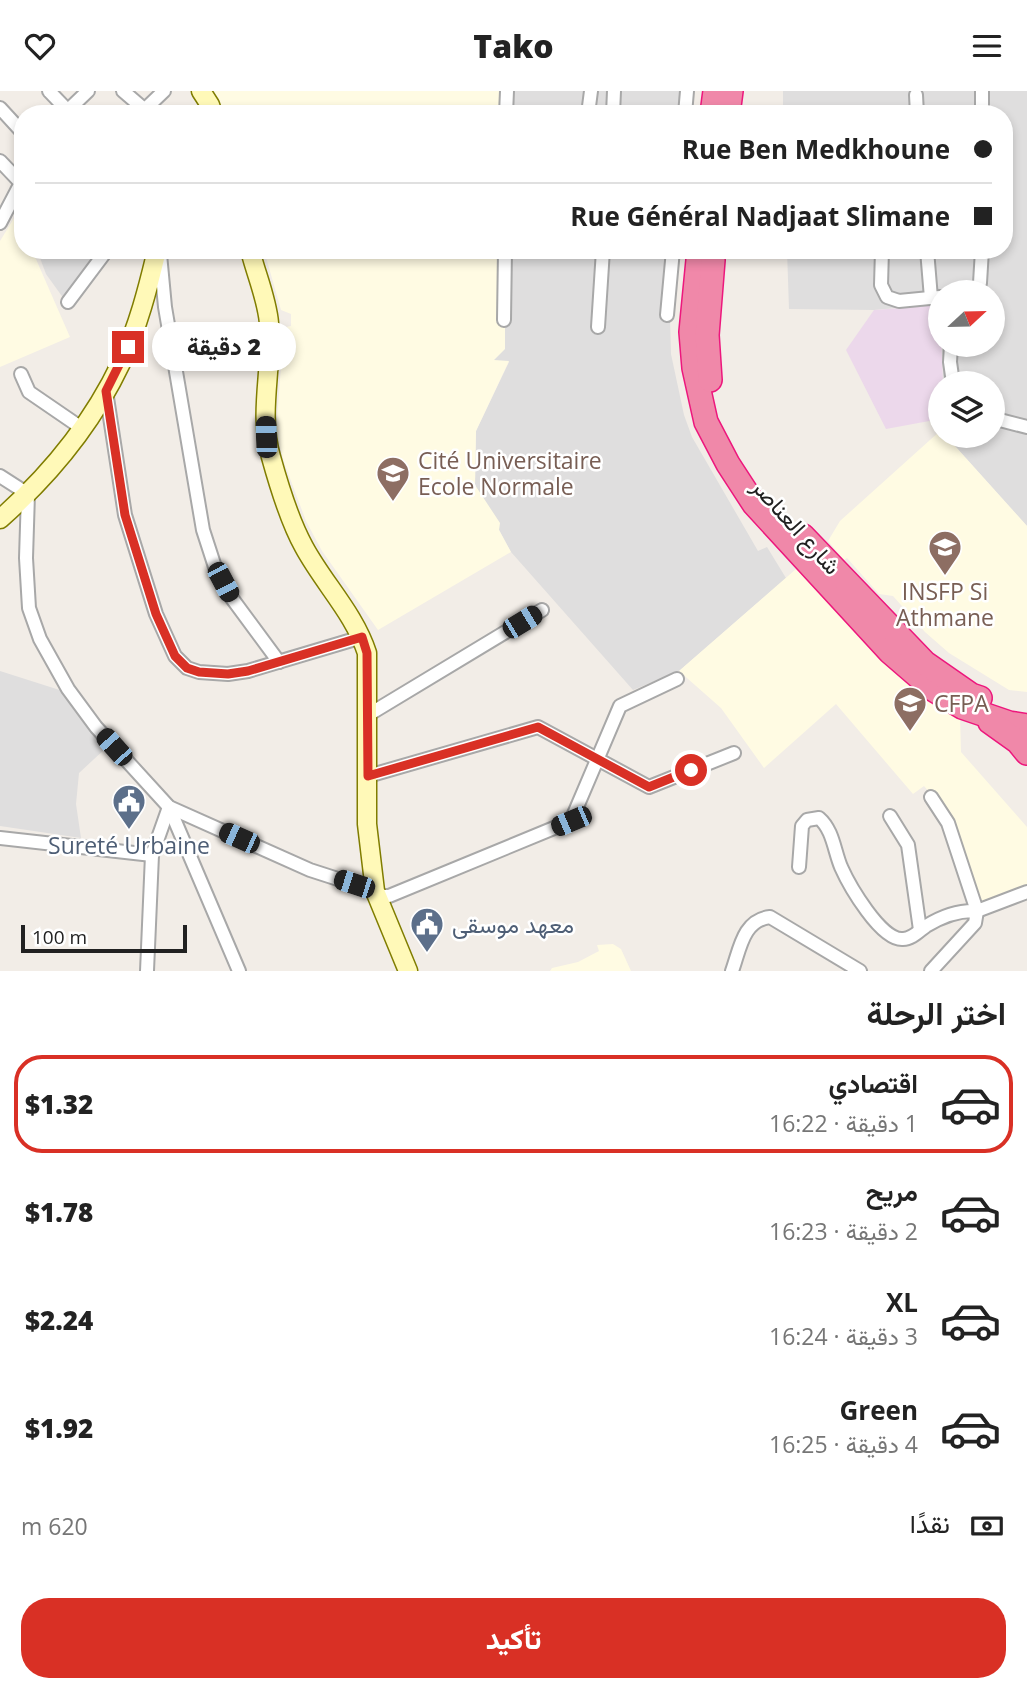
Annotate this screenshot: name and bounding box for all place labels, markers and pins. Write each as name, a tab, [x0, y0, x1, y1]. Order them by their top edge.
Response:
place label: Cité Universitaire Ecole Normale	[418, 444, 602, 502]
school or university icon: Cité Universitaire Ecole Normale	[374, 454, 412, 503]
school or university icon: INSFP Si Athmane	[926, 528, 964, 577]
place label: INSFP Si Athmane	[896, 575, 994, 633]
school or university icon: CFPA	[891, 684, 929, 733]
place label: CFPA	[934, 687, 989, 719]
public building icon: Sureté Urbaine	[110, 782, 148, 831]
place label: Sureté Urbaine	[48, 829, 210, 861]
public building icon: معهد موسقى	[408, 905, 446, 954]
place label: معهد موسقى	[452, 908, 574, 940]

